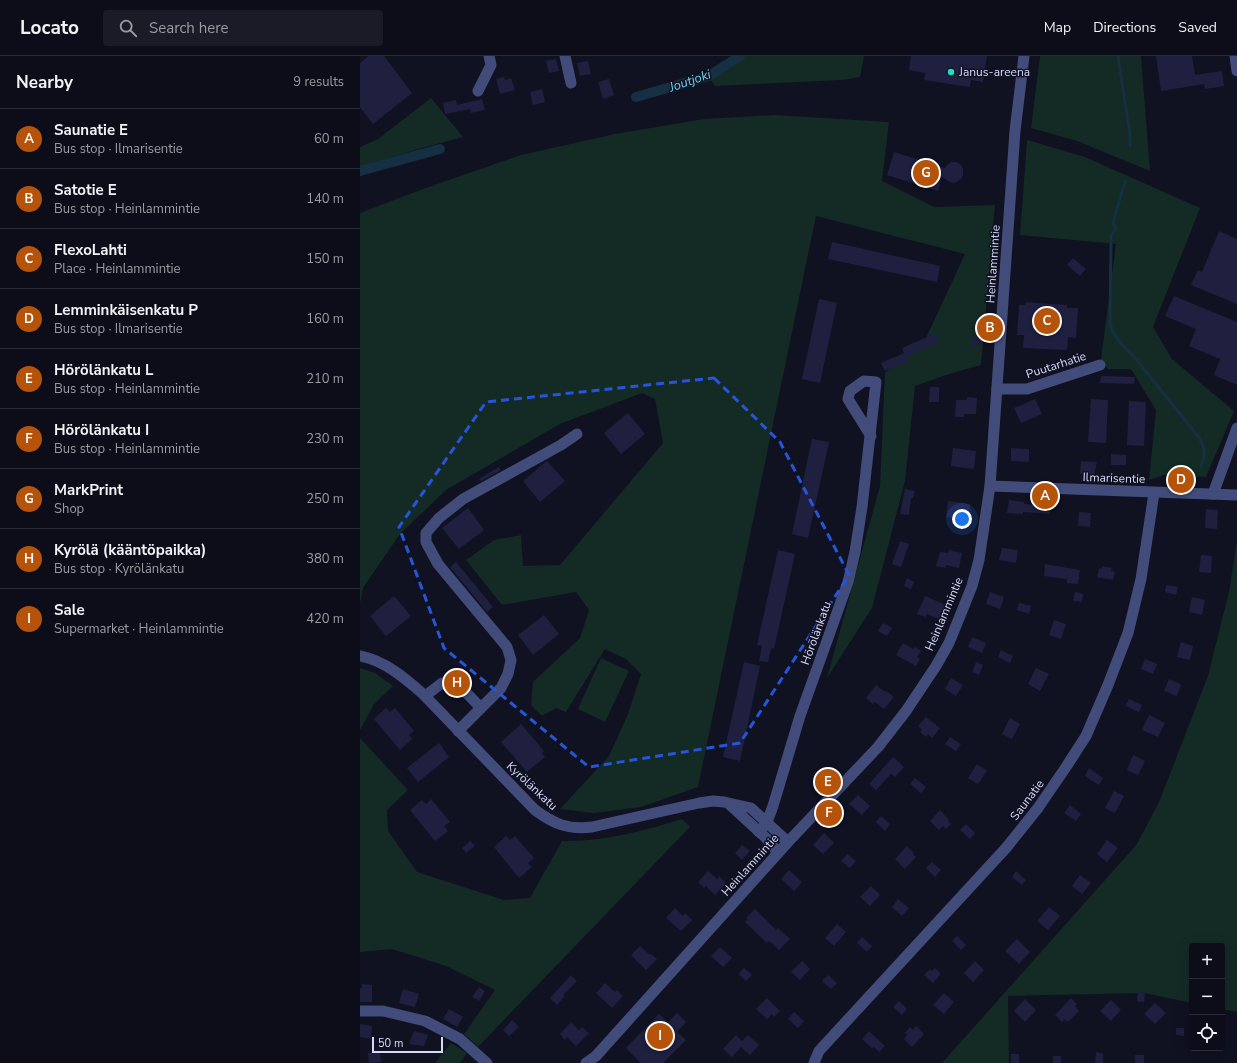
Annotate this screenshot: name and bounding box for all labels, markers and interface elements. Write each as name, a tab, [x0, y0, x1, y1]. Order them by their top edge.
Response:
search box	[103, 10, 383, 46]
text: Locato	[20, 15, 79, 41]
icon: search	[117, 17, 139, 39]
text: Search here	[149, 18, 229, 38]
text: Map	[1044, 18, 1071, 37]
text: Directions	[1093, 18, 1156, 37]
text: Saved	[1178, 18, 1217, 37]
place label: Janus-areena	[958, 64, 1030, 80]
water label: Joutjoki	[666, 65, 714, 97]
marker: Janus-areena	[946, 67, 956, 77]
text: Nearby	[16, 71, 73, 94]
text: 9 results	[293, 73, 344, 91]
text: Saunatie E	[54, 120, 128, 140]
text: A	[24, 130, 34, 148]
text: 60 m	[314, 130, 344, 148]
text: Bus stop · Ilmarisentie	[54, 140, 183, 158]
pin: G	[913, 158, 939, 188]
text: Satotie E	[54, 180, 117, 200]
text: B	[25, 190, 33, 208]
text: 140 m	[306, 190, 344, 208]
text: Bus stop · Heinlammintie	[54, 200, 200, 218]
street label: Heinlammintie	[982, 224, 1004, 304]
text: FlexoLahti	[54, 240, 127, 260]
text: C	[25, 250, 33, 268]
text: 150 m	[306, 250, 344, 268]
text: Place · Heinlammintie	[54, 260, 181, 278]
text: Lemminkäisenkatu P	[54, 300, 198, 320]
pin: C	[1034, 306, 1060, 336]
text: D	[24, 310, 34, 328]
text: 160 m	[306, 310, 344, 328]
pin: B	[977, 313, 1003, 343]
text: Bus stop · Ilmarisentie	[54, 320, 183, 338]
street label: Puutarhatie	[1024, 348, 1088, 382]
text: Hörölänkatu L	[54, 360, 154, 380]
text: E	[25, 370, 33, 388]
text: 210 m	[306, 370, 344, 388]
text: Bus stop · Heinlammintie	[54, 380, 200, 398]
text: Hörölänkatu I	[54, 420, 149, 440]
text: F	[25, 430, 33, 448]
text: 230 m	[306, 430, 344, 448]
text: Bus stop · Heinlammintie	[54, 440, 200, 458]
pin: D	[1168, 465, 1194, 495]
street label: Ilmarisentie	[1082, 469, 1146, 487]
text: MarkPrint	[54, 480, 123, 500]
pin: A	[1032, 481, 1058, 511]
text: G	[24, 490, 34, 508]
text: 250 m	[306, 490, 344, 508]
text: Shop	[54, 500, 84, 518]
your location	[952, 509, 972, 529]
text: Kyrölä (kääntöpaikka)	[54, 540, 206, 560]
text: H	[24, 550, 34, 568]
text: 380 m	[306, 550, 344, 568]
text: Bus stop · Kyrölänkatu	[54, 560, 184, 578]
street label: Heinlammintie	[921, 575, 967, 653]
street label: Hörölänkatu	[797, 599, 835, 667]
text: Sale	[54, 600, 85, 620]
text: I	[27, 610, 31, 628]
text: 420 m	[306, 610, 344, 628]
text: Supermarket · Heinlammintie	[54, 620, 224, 638]
pin: H	[444, 668, 470, 698]
street label: Kyrölänkatu	[503, 758, 561, 814]
pin: E	[815, 767, 841, 797]
street label: Saunatie	[1006, 776, 1048, 824]
pin: F	[816, 798, 842, 828]
street label: Heinlammintie	[718, 830, 782, 900]
map controls	[1189, 943, 1225, 1051]
button: +	[1189, 943, 1225, 979]
button: −	[1189, 979, 1225, 1015]
button: locate	[1189, 1015, 1225, 1051]
pin: I	[647, 1021, 673, 1051]
scale bar	[372, 1035, 443, 1054]
text: 50 m	[378, 1036, 403, 1051]

